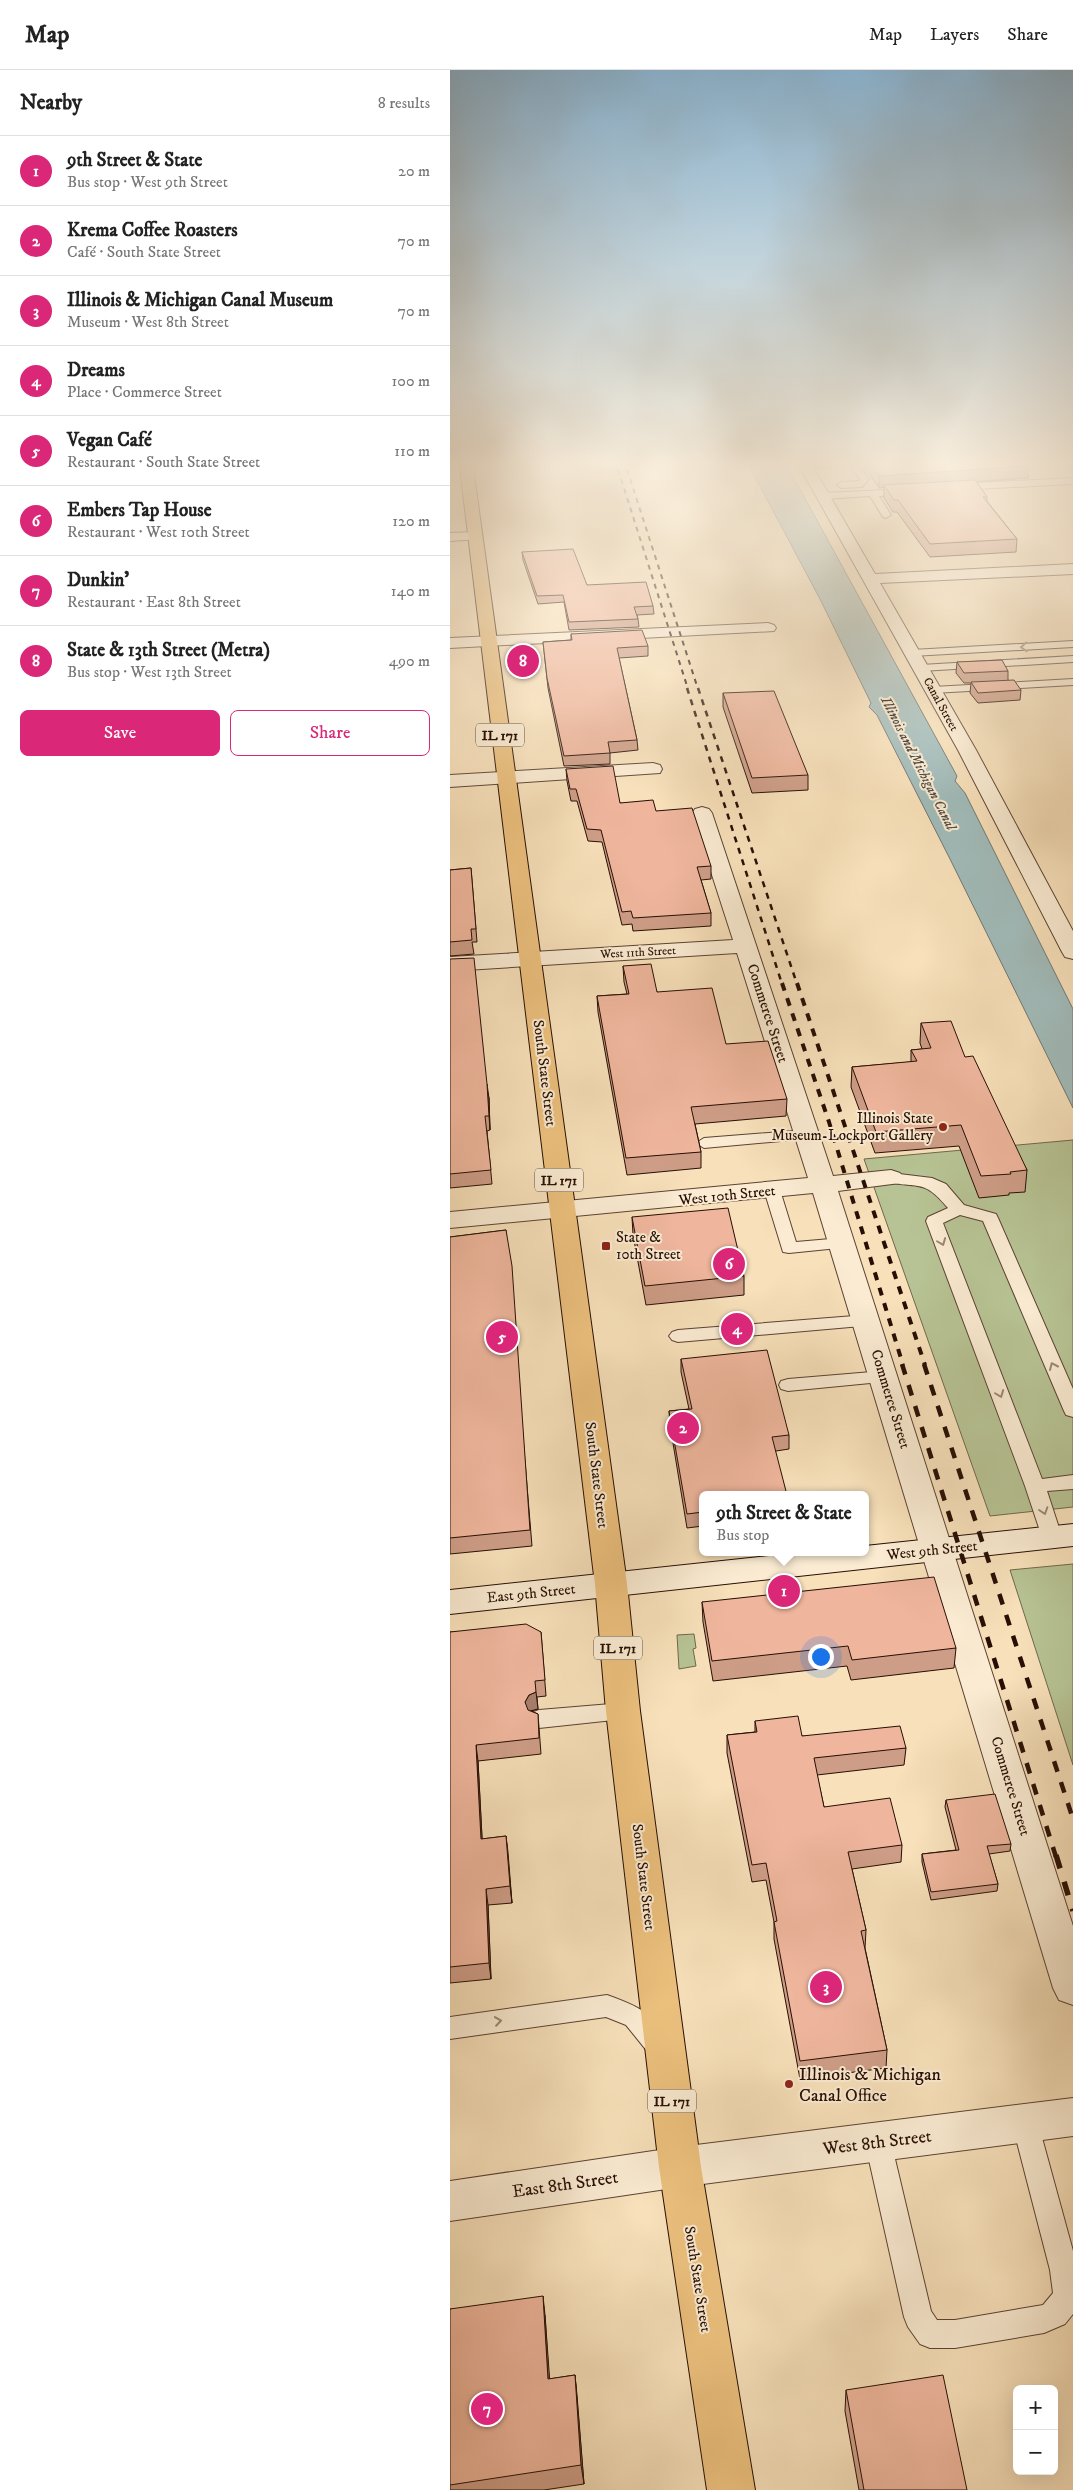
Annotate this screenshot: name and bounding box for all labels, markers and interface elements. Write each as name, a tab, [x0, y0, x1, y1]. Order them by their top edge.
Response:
text: Map	[25, 20, 69, 50]
text: Map	[869, 24, 902, 46]
text: Layers	[930, 24, 979, 46]
text: Share	[1007, 24, 1048, 46]
text: Nearby	[20, 90, 82, 116]
text: 8 results	[378, 93, 430, 113]
text: 9th Street & State	[67, 149, 202, 172]
text: 1	[33, 161, 39, 181]
text: 20 m	[398, 161, 430, 181]
text: Bus stop · West 9th Street	[67, 172, 228, 192]
text: Krema Coffee Roasters	[67, 219, 238, 242]
text: 2	[32, 231, 40, 251]
text: 70 m	[398, 231, 430, 251]
text: Café · South State Street	[67, 242, 221, 262]
text: Illinois & Michigan Canal Museum	[67, 289, 333, 312]
text: 3	[33, 301, 39, 321]
text: 70 m	[398, 301, 430, 321]
text: Museum · West 8th Street	[67, 312, 229, 332]
text: Dreams	[67, 359, 125, 382]
text: 4	[31, 371, 41, 391]
text: 100 m	[392, 371, 430, 391]
text: Place · Commerce Street	[67, 382, 222, 402]
text: Vegan Café	[67, 429, 152, 452]
text: 5	[32, 441, 40, 461]
text: 110 m	[394, 441, 430, 461]
text: Restaurant · South State Street	[67, 452, 260, 472]
text: Embers Tap House	[67, 499, 212, 522]
text: 6	[32, 511, 40, 531]
text: 120 m	[392, 511, 430, 531]
text: Restaurant · West 10th Street	[67, 522, 250, 542]
text: Dunkin'	[67, 569, 129, 592]
text: 7	[32, 581, 40, 601]
text: 140 m	[391, 581, 430, 601]
text: Restaurant · East 8th Street	[67, 592, 241, 612]
text: State & 13th Street (Metra)	[67, 639, 270, 662]
one-way arrow	[1020, 641, 1028, 652]
pin: 8	[507, 642, 539, 680]
text: 8	[32, 651, 40, 671]
text: 490 m	[389, 651, 430, 671]
text: Bus stop · West 13th Street	[67, 662, 232, 682]
street label: Canal Street	[920, 675, 961, 734]
water label: Illinois and Michigan Canal	[876, 693, 960, 835]
button: Save	[20, 710, 220, 756]
button: Share	[230, 710, 430, 756]
road number: IL 171	[476, 724, 524, 746]
street label: West 11th Street	[599, 943, 676, 962]
street label: Commerce Street	[743, 961, 793, 1065]
street label: South State Street	[529, 1019, 560, 1128]
place label: Illinois State Museum-Lockport Gallery	[771, 1109, 934, 1145]
marker: Illinois State Museum-Lockport Gallery	[937, 1121, 949, 1133]
road number: IL 171	[535, 1168, 583, 1192]
street label: West 10th Street	[677, 1181, 777, 1210]
place label: State & 10th Street	[616, 1228, 681, 1264]
one-way arrow	[937, 1238, 947, 1246]
marker: State & 10th Street	[600, 1240, 612, 1252]
pin: 6	[713, 1245, 745, 1283]
pin: 4	[721, 1310, 753, 1348]
pin: 5	[486, 1318, 518, 1356]
street label: Commerce Street	[866, 1347, 915, 1451]
one-way arrow	[1049, 1362, 1060, 1371]
one-way arrow	[994, 1389, 1004, 1398]
pin: 2	[667, 1409, 699, 1447]
street label: South State Street	[581, 1421, 612, 1530]
popup	[699, 1491, 869, 1556]
text: 9th Street & State	[716, 1502, 852, 1525]
one-way arrow	[1038, 1507, 1048, 1515]
text: Bus stop	[716, 1525, 769, 1545]
street label: West 9th Street	[885, 1536, 979, 1565]
pin: 1	[768, 1572, 800, 1610]
street label: East 9th Street	[486, 1579, 576, 1608]
road number: IL 171	[594, 1636, 642, 1660]
your location	[808, 1644, 834, 1670]
street label: Commerce Street	[986, 1734, 1035, 1838]
street label: South State Street	[628, 1823, 659, 1932]
pin: 3	[810, 1968, 842, 2006]
one-way arrow	[494, 2017, 503, 2027]
place label: Illinois & Michigan Canal Office	[799, 2064, 942, 2107]
marker: Illinois & Michigan Canal Office	[783, 2078, 795, 2090]
road number: IL 171	[648, 2090, 696, 2112]
street label: West 8th Street	[821, 2125, 933, 2161]
street label: East 8th Street	[511, 2167, 620, 2203]
street label: South State Street	[680, 2225, 715, 2334]
map controls	[1013, 2385, 1058, 2475]
button: +	[1013, 2385, 1058, 2430]
pin: 7	[471, 2390, 503, 2428]
button: −	[1013, 2430, 1058, 2475]

